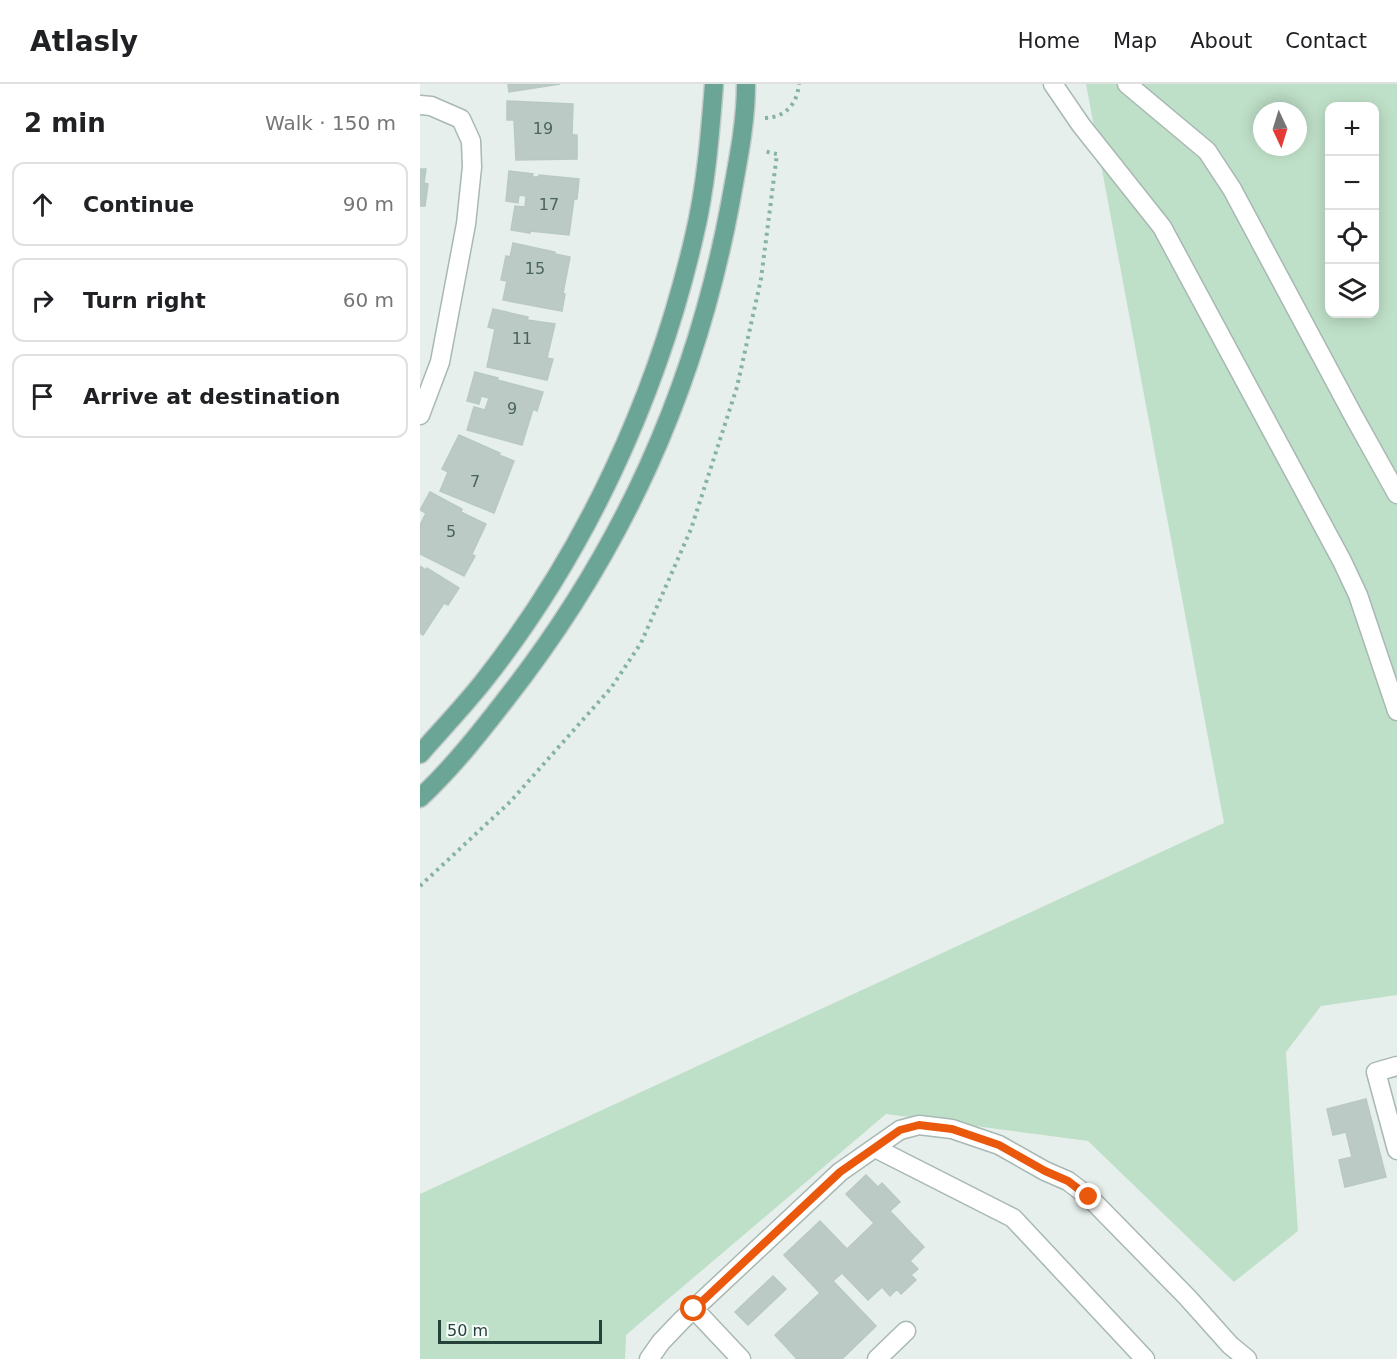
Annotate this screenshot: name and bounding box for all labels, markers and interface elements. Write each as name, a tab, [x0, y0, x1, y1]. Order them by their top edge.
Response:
text: Atlasly	[30, 25, 138, 58]
text: Home	[1018, 29, 1080, 53]
text: Map	[1113, 29, 1157, 53]
text: About	[1190, 29, 1252, 53]
text: Contact	[1285, 29, 1367, 53]
north arrow	[1253, 102, 1307, 156]
map controls	[1325, 102, 1379, 318]
button: +	[1325, 102, 1379, 156]
text: 2 min	[24, 108, 106, 138]
text: Walk · 150 m	[265, 111, 396, 135]
house number: 19	[533, 119, 553, 138]
button: −	[1325, 156, 1379, 210]
icon: ahead	[26, 188, 59, 221]
text: Continue	[83, 192, 194, 217]
text: 90 m	[343, 192, 394, 216]
house number: 17	[539, 195, 559, 214]
button: locate	[1325, 210, 1379, 264]
house number: 15	[525, 259, 545, 278]
button: layers	[1325, 264, 1379, 318]
icon: right	[26, 284, 59, 317]
text: Turn right	[83, 288, 206, 313]
text: 60 m	[343, 288, 394, 312]
house number: 11	[512, 329, 532, 348]
icon: arrive	[26, 380, 59, 413]
text: Arrive at destination	[83, 384, 340, 409]
house number: 9	[507, 399, 517, 418]
house number: 7	[470, 472, 480, 491]
house number: 5	[446, 522, 456, 541]
route end	[1075, 1183, 1101, 1209]
route start	[680, 1295, 706, 1321]
scale bar	[438, 1317, 602, 1344]
text: 50 m	[447, 1321, 488, 1340]

